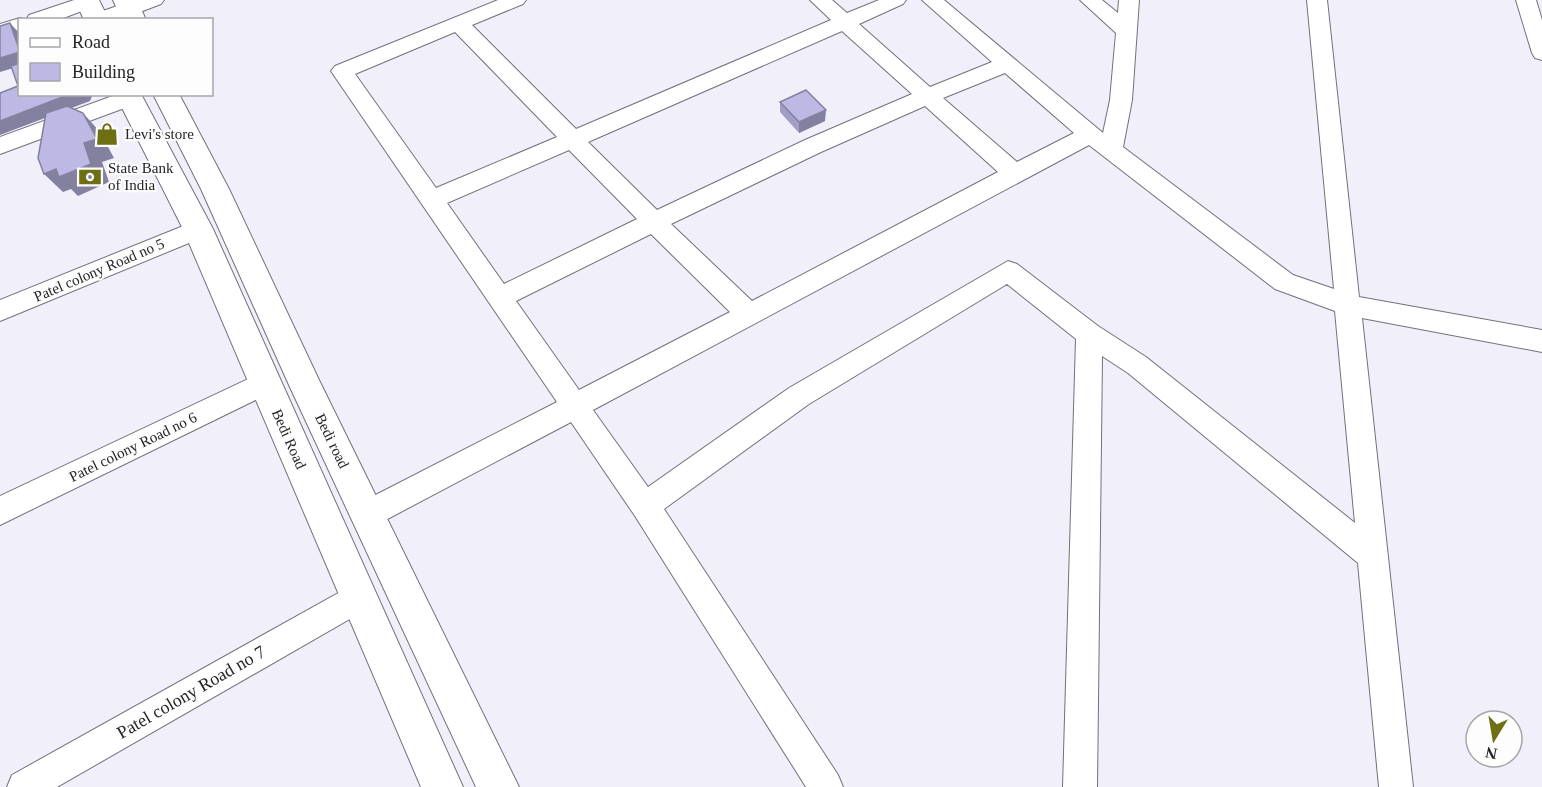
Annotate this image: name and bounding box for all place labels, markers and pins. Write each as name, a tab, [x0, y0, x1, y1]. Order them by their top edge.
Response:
shop icon: Levi's store	[94, 121, 120, 147]
place label: Levi's store	[125, 126, 194, 142]
place label: State Bank of India	[108, 160, 174, 193]
bank icon: State Bank of India	[77, 164, 103, 190]

